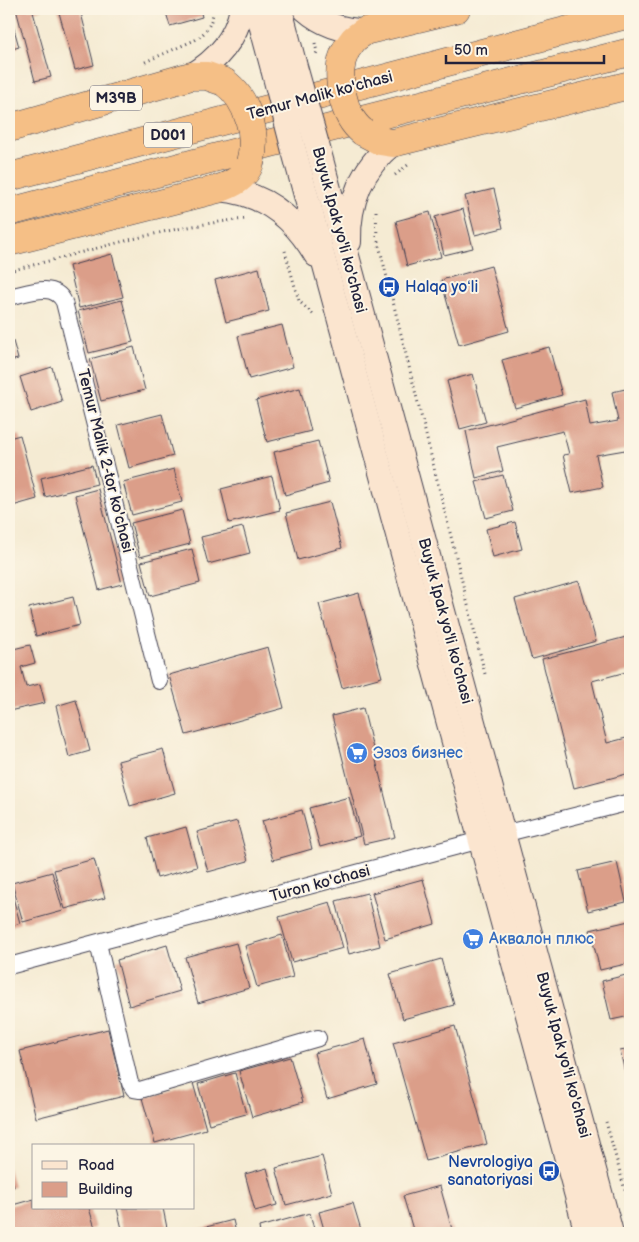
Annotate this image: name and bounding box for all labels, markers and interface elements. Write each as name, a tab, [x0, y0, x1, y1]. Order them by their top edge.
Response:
scale bar	[446, 32, 604, 64]
text: 50 m	[454, 41, 488, 60]
street label: Temur Malik ko'chasi	[245, 67, 395, 125]
road number: M39B	[90, 86, 142, 110]
road number: D001	[144, 122, 192, 148]
street label: Buyuk Ipak yo'li ko'chasi	[308, 145, 370, 315]
bus stop icon: Halqa yoʻli	[377, 275, 401, 299]
place label: Halqa yoʻli	[405, 278, 478, 297]
street label: Temur Malik 2-tor ko'chasi	[73, 367, 137, 555]
street label: Buyuk Ipak yo'li ko'chasi	[414, 536, 476, 706]
supermarket icon: Эзоз бизнес	[345, 741, 369, 765]
place label: Эзоз бизнес	[373, 744, 463, 763]
street label: Turon ko'chasi	[268, 861, 372, 907]
supermarket icon: Аквалон плюс	[461, 927, 485, 951]
place label: Аквалон плюс	[488, 930, 594, 949]
street label: Buyuk Ipak yo'li ko'chasi	[532, 970, 594, 1140]
legend	[32, 1144, 195, 1210]
place label: Nevrologiya sanatoriyasi	[447, 1153, 533, 1190]
text: Road	[78, 1156, 114, 1175]
bus stop icon: Nevrologiya sanatoriyasi	[537, 1159, 561, 1183]
text: Building	[78, 1180, 133, 1199]

